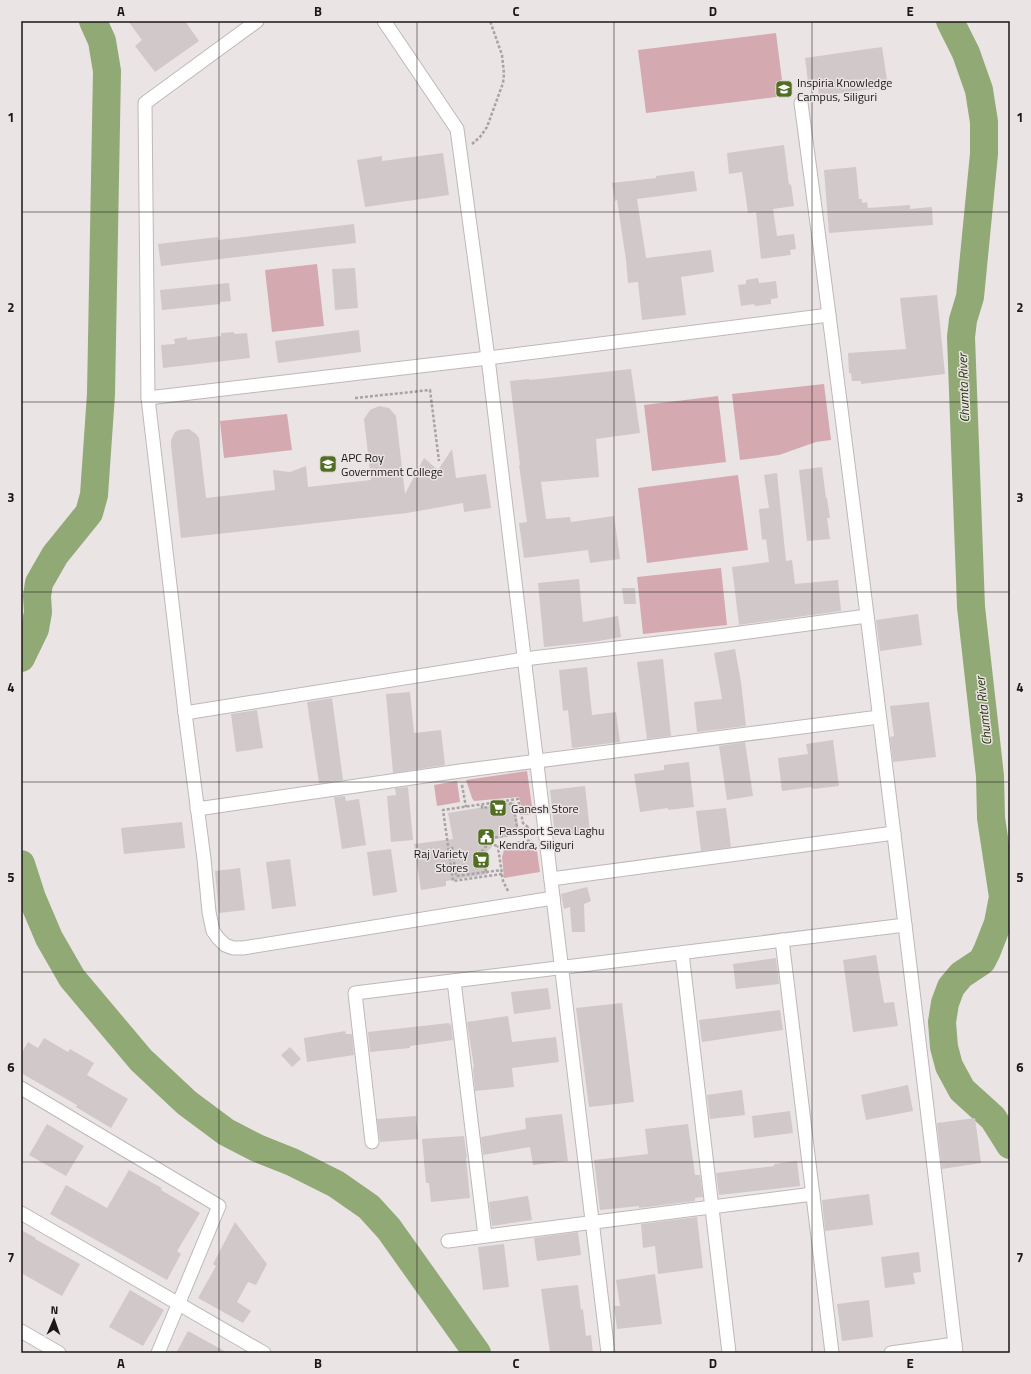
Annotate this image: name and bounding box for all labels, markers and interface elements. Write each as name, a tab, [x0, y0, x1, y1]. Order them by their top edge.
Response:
text: A	[117, 1, 125, 21]
text: B	[314, 1, 322, 21]
text: C	[512, 1, 520, 21]
text: D	[709, 1, 717, 21]
text: E	[906, 1, 914, 21]
place label: Inspiria Knowledge Campus, Siliguri	[797, 73, 892, 106]
school or university icon: Inspiria Knowledge Campus, Siliguri	[774, 79, 794, 99]
text: 1	[7, 107, 15, 127]
text: 1	[1016, 107, 1024, 127]
text: 2	[7, 297, 15, 317]
text: 2	[1016, 297, 1024, 317]
water label: Chumta River	[952, 351, 974, 423]
place label: APC Roy Government College	[341, 448, 443, 481]
school or university icon: APC Roy Government College	[318, 454, 338, 474]
text: 3	[7, 487, 15, 507]
text: 3	[1016, 487, 1024, 507]
water label: Chumta River	[969, 674, 997, 746]
text: 4	[7, 677, 15, 697]
text: 4	[1016, 677, 1024, 697]
supermarket icon: Ganesh Store	[488, 798, 508, 818]
place label: Ganesh Store	[511, 799, 579, 818]
place label: Passport Seva Laghu Kendra, Siliguri	[499, 821, 604, 854]
public building icon: Passport Seva Laghu Kendra, Siliguri	[476, 827, 496, 847]
place label: Raj Variety Stores	[414, 844, 468, 877]
supermarket icon: Raj Variety Stores	[471, 850, 491, 870]
text: 5	[7, 867, 15, 887]
text: 5	[1016, 867, 1024, 887]
text: 6	[7, 1057, 15, 1077]
text: 6	[1016, 1057, 1024, 1077]
text: 7	[7, 1247, 15, 1267]
text: 7	[1016, 1247, 1024, 1267]
north arrow	[34, 1300, 74, 1340]
text: N	[50, 1302, 58, 1318]
text: A	[117, 1353, 125, 1373]
text: B	[314, 1353, 322, 1373]
text: C	[512, 1353, 520, 1373]
text: D	[709, 1353, 717, 1373]
text: E	[906, 1353, 914, 1373]

